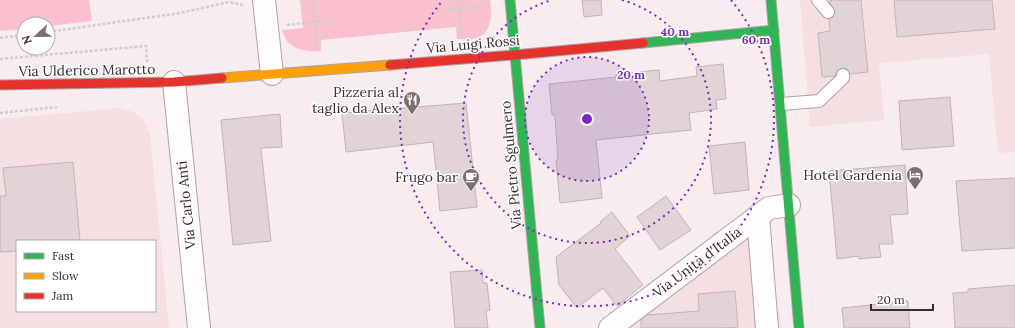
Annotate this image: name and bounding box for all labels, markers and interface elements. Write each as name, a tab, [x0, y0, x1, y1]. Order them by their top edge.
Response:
north arrow	[16, 16, 56, 56]
text: 40 m	[661, 24, 689, 39]
street label: Via Luigi Rossi	[425, 31, 520, 57]
text: 60 m	[742, 32, 770, 47]
text: N	[18, 33, 35, 46]
street label: Via Ulderico Marotto	[17, 60, 156, 80]
text: 20 m	[617, 67, 645, 82]
place label: Pizzeria al taglio da Alex	[312, 83, 400, 117]
restaurant icon: Pizzeria al taglio da Alex	[402, 90, 422, 115]
street label: Via Pietro Sgulmero	[496, 100, 526, 231]
centre of rings	[580, 112, 594, 126]
street label: Via Carlo Anti	[172, 160, 200, 251]
hotel icon: Hotel Gardenia	[905, 165, 925, 190]
place label: Hotel Gardenia	[803, 166, 902, 184]
cafe icon: Frugo bar	[461, 167, 481, 192]
place label: Frugo bar	[395, 168, 458, 186]
street label: Via Unità d'Italia	[648, 223, 745, 302]
legend	[16, 240, 156, 312]
text: Fast	[52, 248, 75, 263]
text: Slow	[52, 268, 79, 283]
scale bar	[871, 286, 933, 312]
text: Jam	[51, 288, 73, 303]
text: 20 m	[877, 292, 905, 307]

